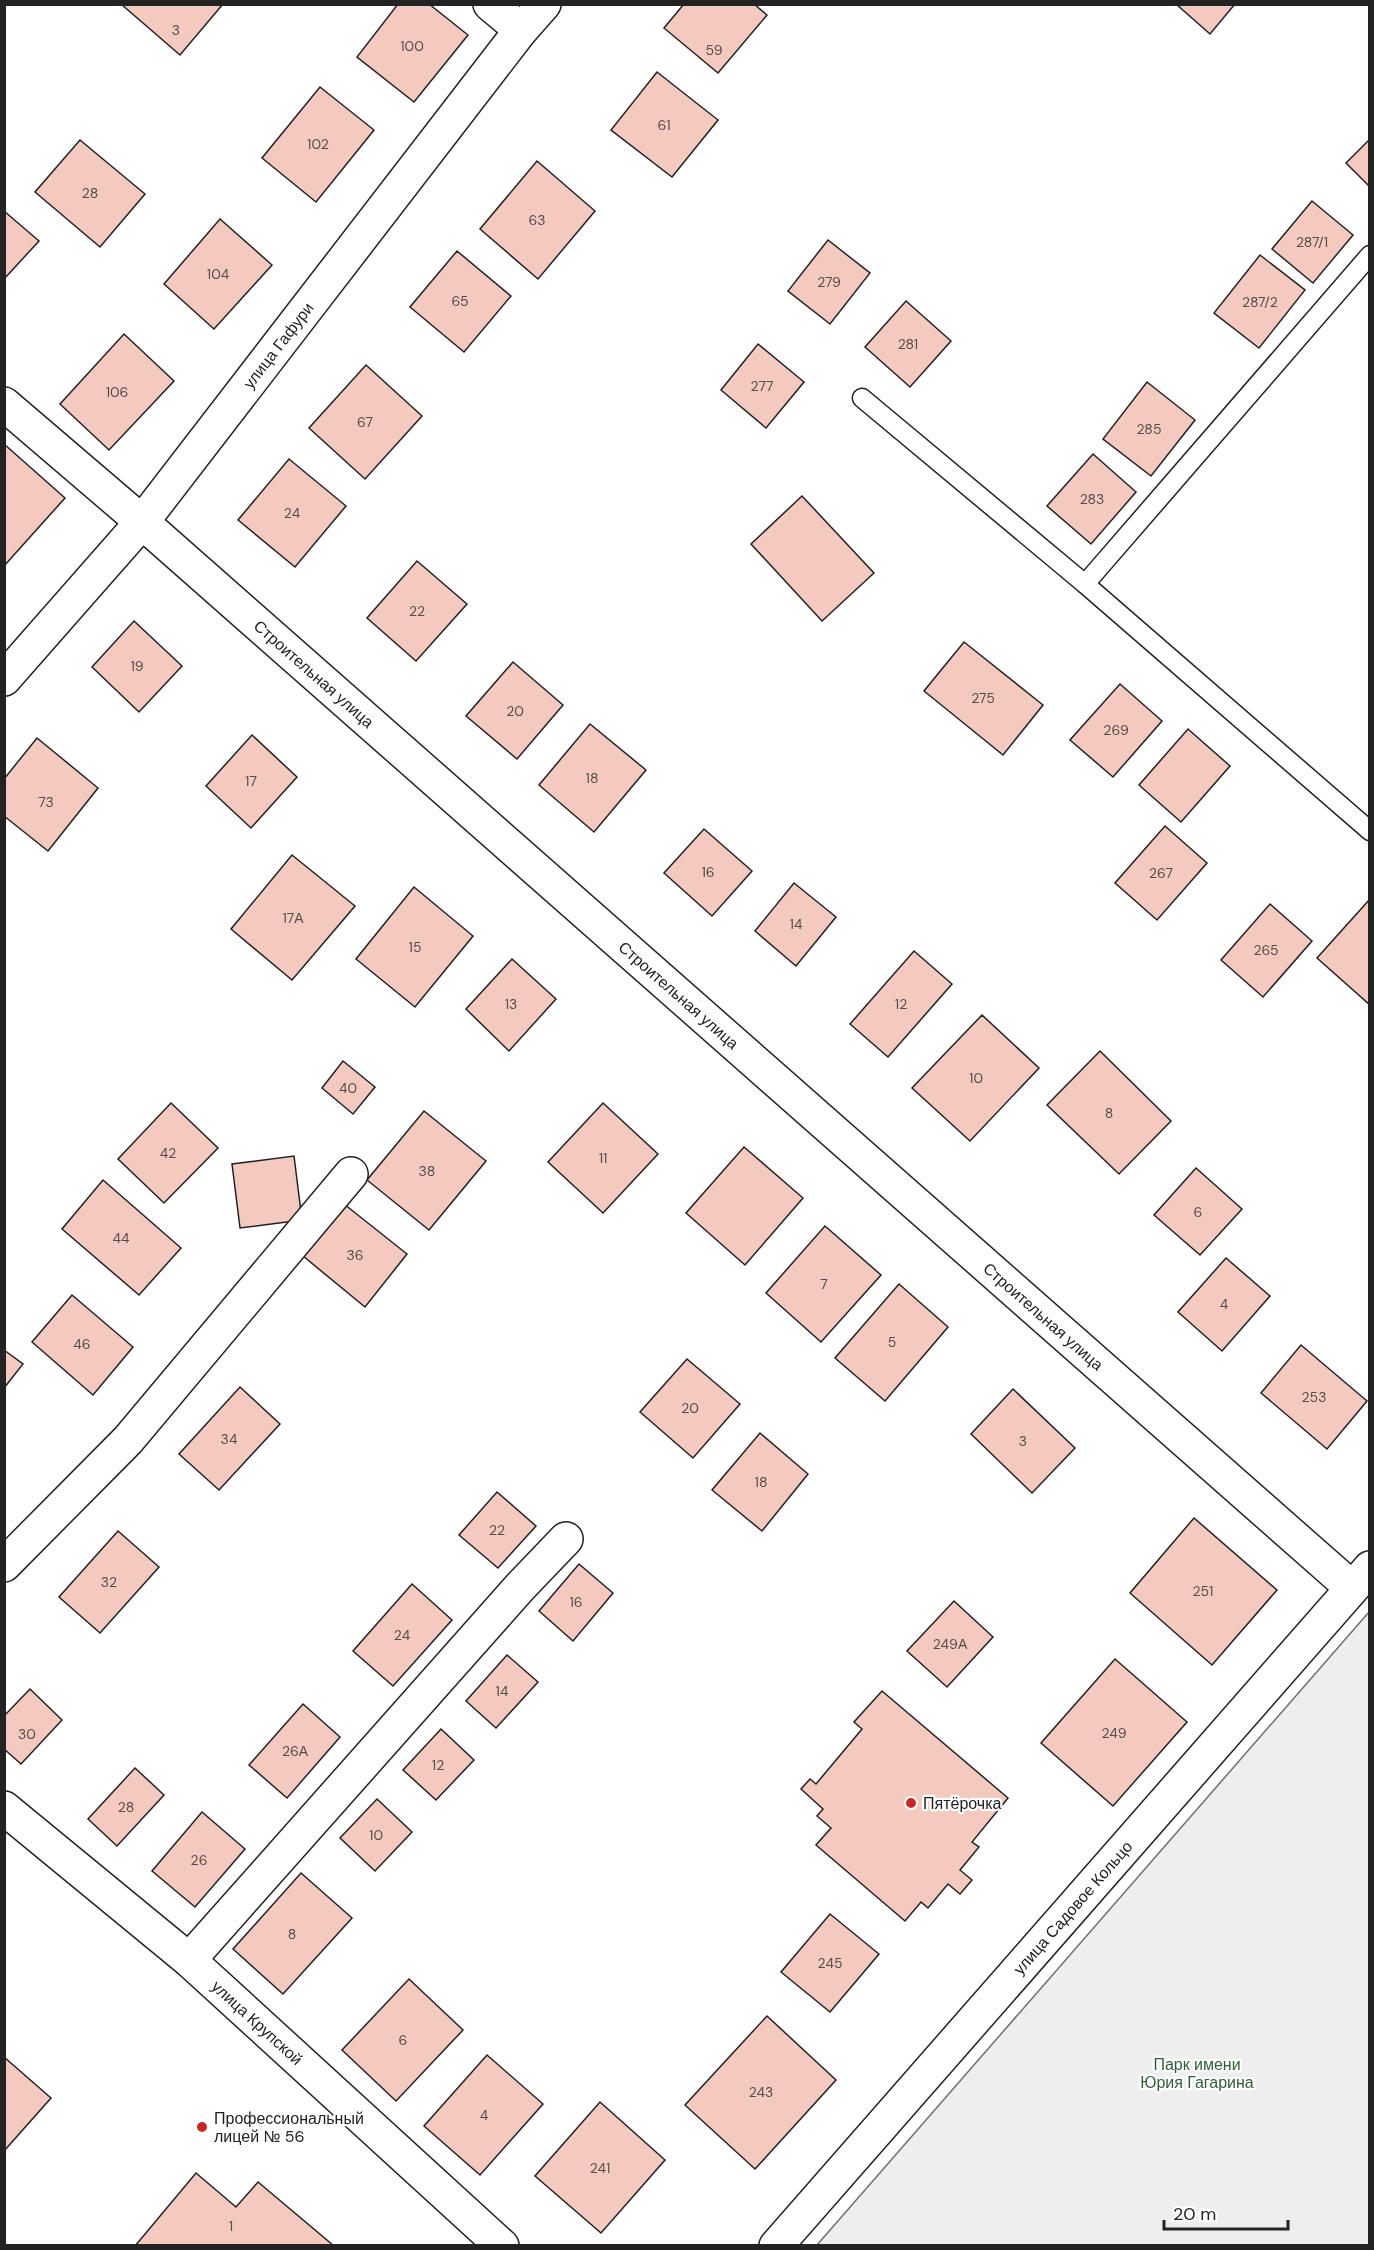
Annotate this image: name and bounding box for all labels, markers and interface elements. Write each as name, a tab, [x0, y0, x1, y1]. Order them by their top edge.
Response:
house number: 3	[172, 21, 180, 39]
house number: 100	[400, 37, 424, 55]
house number: 59	[706, 41, 723, 59]
house number: 61	[657, 116, 671, 134]
house number: 102	[307, 135, 329, 153]
house number: 28	[82, 184, 98, 202]
house number: 63	[528, 211, 546, 229]
house number: 287/1	[1296, 233, 1328, 251]
house number: 104	[207, 265, 230, 283]
house number: 279	[817, 273, 841, 291]
house number: 65	[451, 292, 469, 310]
house number: 287/2	[1242, 293, 1278, 311]
street label: улица Гафури	[238, 298, 318, 393]
house number: 281	[898, 335, 918, 353]
house number: 277	[751, 377, 773, 395]
house number: 106	[106, 383, 128, 401]
house number: 67	[357, 413, 373, 431]
house number: 285	[1137, 420, 1161, 438]
house number: 283	[1080, 490, 1104, 508]
house number: 24	[284, 504, 301, 522]
house number: 22	[409, 602, 425, 620]
street label: Строительная улица	[250, 615, 379, 732]
house number: 19	[130, 657, 144, 675]
house number: 275	[971, 689, 995, 707]
house number: 20	[506, 702, 524, 720]
house number: 269	[1103, 721, 1129, 739]
house number: 18	[586, 769, 598, 787]
house number: 17	[245, 772, 257, 790]
house number: 73	[38, 793, 54, 811]
house number: 16	[701, 863, 715, 881]
house number: 267	[1149, 864, 1173, 882]
house number: 17А	[282, 909, 304, 927]
house number: 14	[790, 915, 803, 933]
street label: Строительная улица	[614, 936, 743, 1054]
house number: 15	[409, 938, 421, 956]
house number: 265	[1253, 941, 1279, 959]
house number: 13	[505, 995, 517, 1013]
house number: 12	[895, 995, 907, 1013]
house number: 10	[969, 1069, 983, 1087]
house number: 40	[339, 1079, 357, 1097]
house number: 8	[1105, 1104, 1113, 1122]
house number: 42	[160, 1144, 176, 1162]
house number: 11	[599, 1149, 607, 1167]
house number: 38	[419, 1162, 435, 1180]
house number: 6	[1194, 1203, 1202, 1221]
house number: 44	[113, 1229, 130, 1247]
house number: 36	[346, 1246, 364, 1264]
street label: Строительная улица	[979, 1258, 1108, 1375]
house number: 7	[820, 1275, 828, 1293]
house number: 4	[1220, 1295, 1229, 1313]
house number: 5	[888, 1333, 896, 1351]
house number: 46	[73, 1335, 91, 1353]
house number: 253	[1302, 1388, 1326, 1406]
house number: 20	[681, 1399, 699, 1417]
house number: 34	[221, 1430, 238, 1448]
house number: 3	[1019, 1432, 1027, 1450]
house number: 18	[755, 1473, 767, 1491]
house number: 22	[489, 1521, 505, 1539]
house number: 32	[101, 1573, 117, 1591]
house number: 251	[1193, 1582, 1213, 1600]
house number: 16	[569, 1593, 583, 1611]
house number: 24	[394, 1626, 411, 1644]
house number: 249А	[933, 1635, 968, 1653]
house number: 14	[496, 1682, 509, 1700]
house number: 249	[1101, 1724, 1127, 1742]
house number: 30	[18, 1725, 36, 1743]
house number: 26А	[282, 1742, 309, 1760]
house number: 12	[432, 1756, 444, 1774]
place label: Пятёрочка	[923, 1793, 1002, 1814]
marker: Пятёрочка	[904, 1796, 918, 1810]
house number: 28	[118, 1798, 134, 1816]
house number: 10	[369, 1826, 383, 1844]
street label: улица Садовое Кольцо	[1008, 1836, 1137, 1979]
house number: 26	[191, 1851, 207, 1869]
house number: 8	[288, 1925, 296, 1943]
house number: 245	[818, 1954, 842, 1972]
street label: улица Крупской	[207, 1976, 307, 2069]
house number: 6	[399, 2031, 407, 2049]
park label: Парк имени Юрия Гагарина	[1140, 2054, 1254, 2093]
house number: 243	[749, 2083, 773, 2101]
house number: 4	[480, 2106, 489, 2124]
place label: Профессиональный лицей № 56	[214, 2108, 364, 2147]
marker: Профессиональный лицей № 56	[195, 2120, 209, 2134]
house number: 241	[590, 2159, 610, 2177]
scale bar	[1164, 2193, 1288, 2231]
text: 20 m	[1173, 2202, 1216, 2226]
house number: 1	[229, 2217, 233, 2235]

